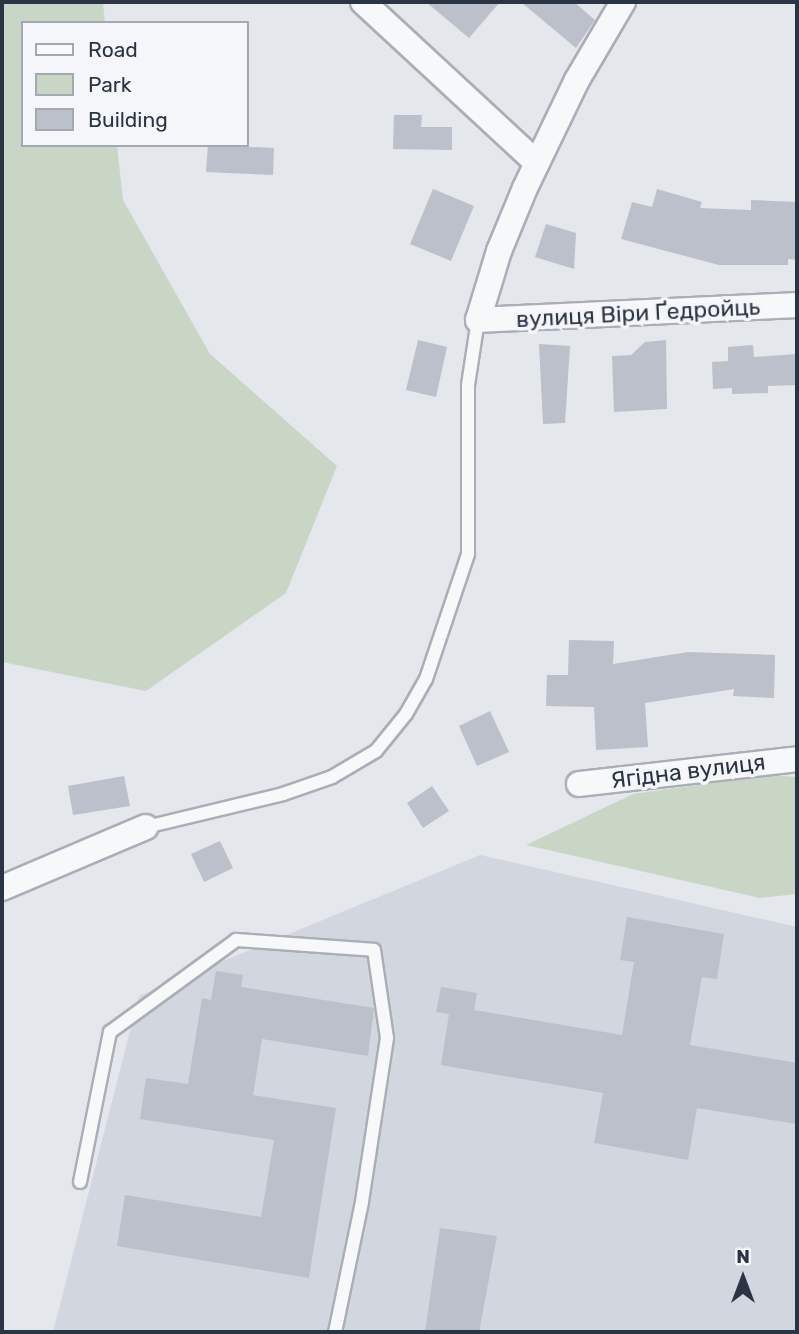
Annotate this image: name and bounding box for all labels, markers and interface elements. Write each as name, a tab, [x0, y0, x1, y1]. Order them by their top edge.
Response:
legend	[21, 21, 248, 147]
text: Road	[88, 37, 138, 62]
text: Park	[88, 72, 132, 97]
text: Building	[88, 107, 168, 132]
street label: вулиця Віри Ґедройць	[515, 293, 761, 333]
street label: Ягідна вулиця	[609, 748, 767, 794]
north arrow	[708, 1243, 778, 1313]
text: N	[736, 1245, 750, 1268]

